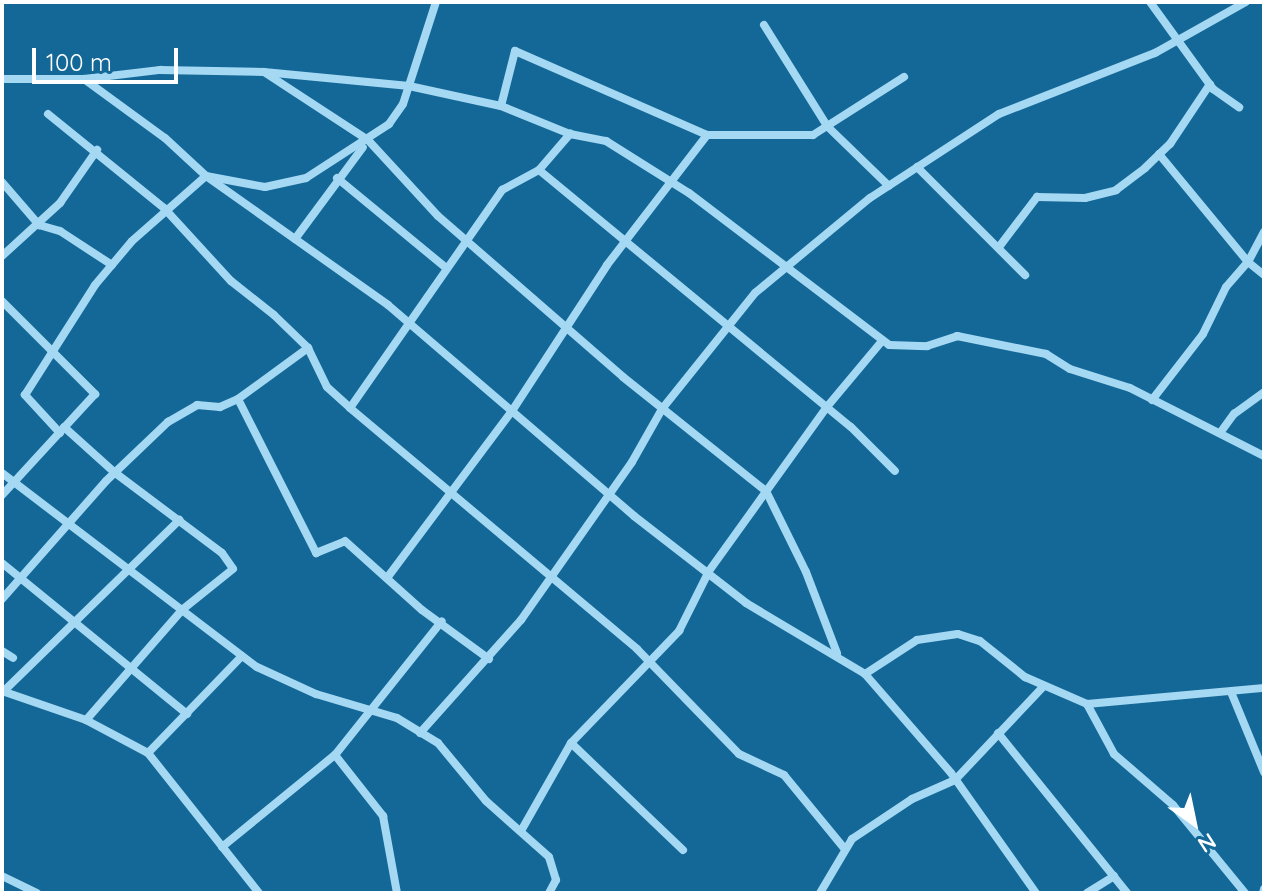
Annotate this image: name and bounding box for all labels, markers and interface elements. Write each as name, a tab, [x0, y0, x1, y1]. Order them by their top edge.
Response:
scale bar	[36, 32, 182, 82]
text: 100 m	[46, 47, 112, 77]
north arrow	[1154, 783, 1234, 863]
text: N	[1193, 827, 1221, 859]

